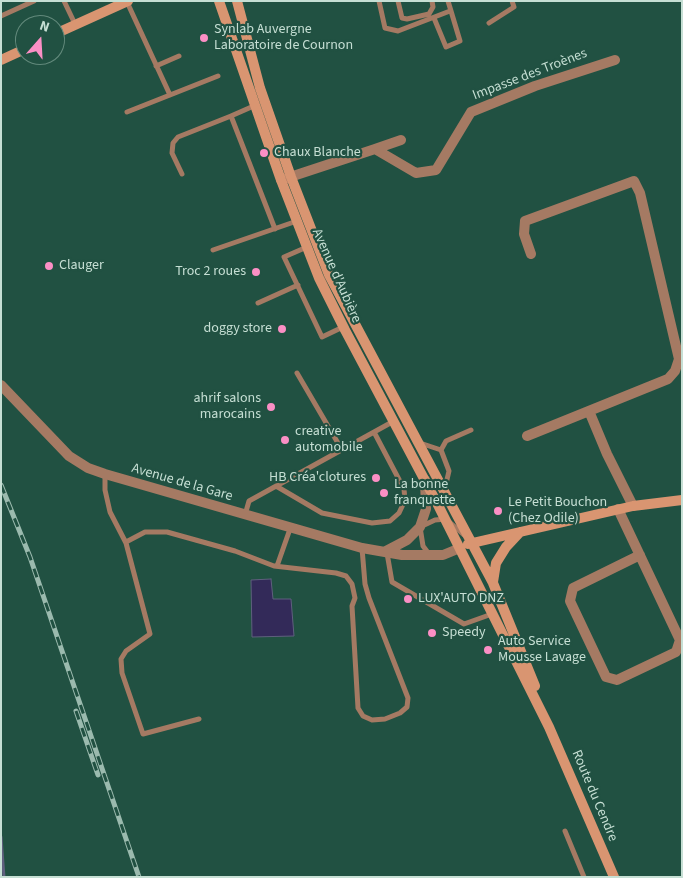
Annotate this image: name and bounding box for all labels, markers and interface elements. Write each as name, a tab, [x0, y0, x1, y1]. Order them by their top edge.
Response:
north arrow	[15, 15, 65, 65]
text: N	[37, 16, 52, 38]
place label: Synlab Auvergne Laboratoire de Cournon	[214, 22, 353, 54]
marker: Synlab Auvergne Laboratoire de Cournon	[198, 32, 210, 44]
street label: Impasse des Troènes	[470, 45, 590, 105]
place label: Chaux Blanche	[274, 145, 361, 161]
marker: Chaux Blanche	[258, 147, 270, 159]
street label: Avenue d'Aubière	[308, 226, 364, 326]
place label: Clauger	[59, 258, 104, 274]
marker: Clauger	[43, 260, 55, 272]
place label: Troc 2 roues	[175, 264, 246, 280]
marker: Troc 2 roues	[250, 266, 262, 278]
place label: doggy store	[204, 321, 272, 337]
marker: doggy store	[276, 323, 288, 335]
place label: ahrif salons marocains	[194, 391, 261, 424]
marker: ahrif salons marocains	[265, 401, 277, 413]
place label: creative automobile	[295, 424, 363, 457]
marker: creative automobile	[279, 434, 291, 446]
street label: Avenue de la Gare	[130, 461, 234, 505]
place label: HB Créa'clotures	[269, 470, 366, 486]
marker: HB Créa'clotures	[370, 472, 382, 484]
place label: La bonne franquette	[394, 477, 455, 510]
marker: La bonne franquette	[378, 487, 390, 499]
place label: Le Petit Bouchon (Chez Odile)	[508, 495, 607, 528]
marker: Le Petit Bouchon (Chez Odile)	[492, 505, 504, 517]
place label: LUX'AUTO DNZ	[418, 591, 504, 607]
marker: LUX'AUTO DNZ	[402, 593, 414, 605]
place label: Speedy	[442, 625, 485, 641]
marker: Speedy	[426, 627, 438, 639]
place label: Auto Service Mousse Lavage	[498, 634, 586, 666]
marker: Auto Service Mousse Lavage	[482, 644, 494, 656]
street label: Route du Cendre	[567, 748, 621, 844]

